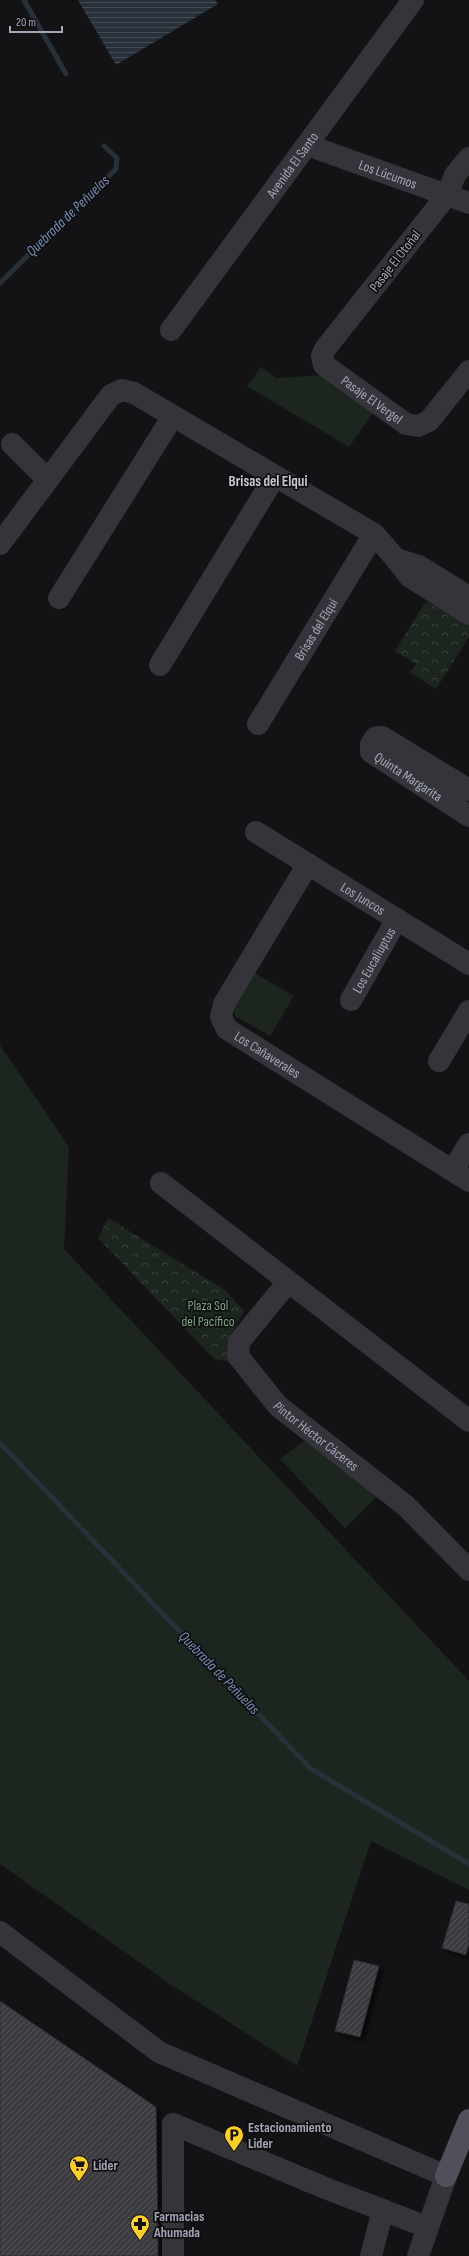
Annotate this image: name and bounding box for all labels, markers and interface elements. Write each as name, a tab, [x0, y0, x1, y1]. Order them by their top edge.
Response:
scale bar	[10, 8, 62, 34]
text: 20 m	[16, 15, 36, 30]
street label: Avenida El Santo	[262, 128, 322, 202]
street label: Los Lúcumos	[357, 156, 419, 192]
water label: Quebrada de Peñuelas	[22, 171, 114, 261]
street label: Pasaje El Otoñal	[366, 227, 424, 295]
street label: Pasaje El Vergel	[338, 372, 406, 427]
district label: Brisas del Elqui	[229, 472, 307, 491]
street label: Brisas del Elqui	[290, 595, 341, 663]
street label: Quinta Margarita	[371, 748, 446, 805]
street label: Los Juncos	[338, 878, 389, 919]
street label: Los Eucaliuptus	[348, 924, 399, 996]
street label: Los Cañaverales	[231, 1027, 304, 1082]
park label: Plaza Sol del Pacífico	[181, 1297, 235, 1330]
street label: Pintor Héctor Cáceres	[269, 1398, 362, 1474]
water label: Quebrada de Peñuelas	[174, 1627, 264, 1719]
place label: Estacionamiento Lider	[248, 2119, 332, 2152]
parking icon: Estacionamiento Lider	[223, 2124, 245, 2152]
supermarket icon: Lider	[68, 2154, 90, 2182]
place label: Lider	[93, 2157, 118, 2174]
place label: Farmacias Ahumada	[153, 2208, 204, 2241]
pharmacy icon: Farmacias Ahumada	[129, 2213, 151, 2241]

